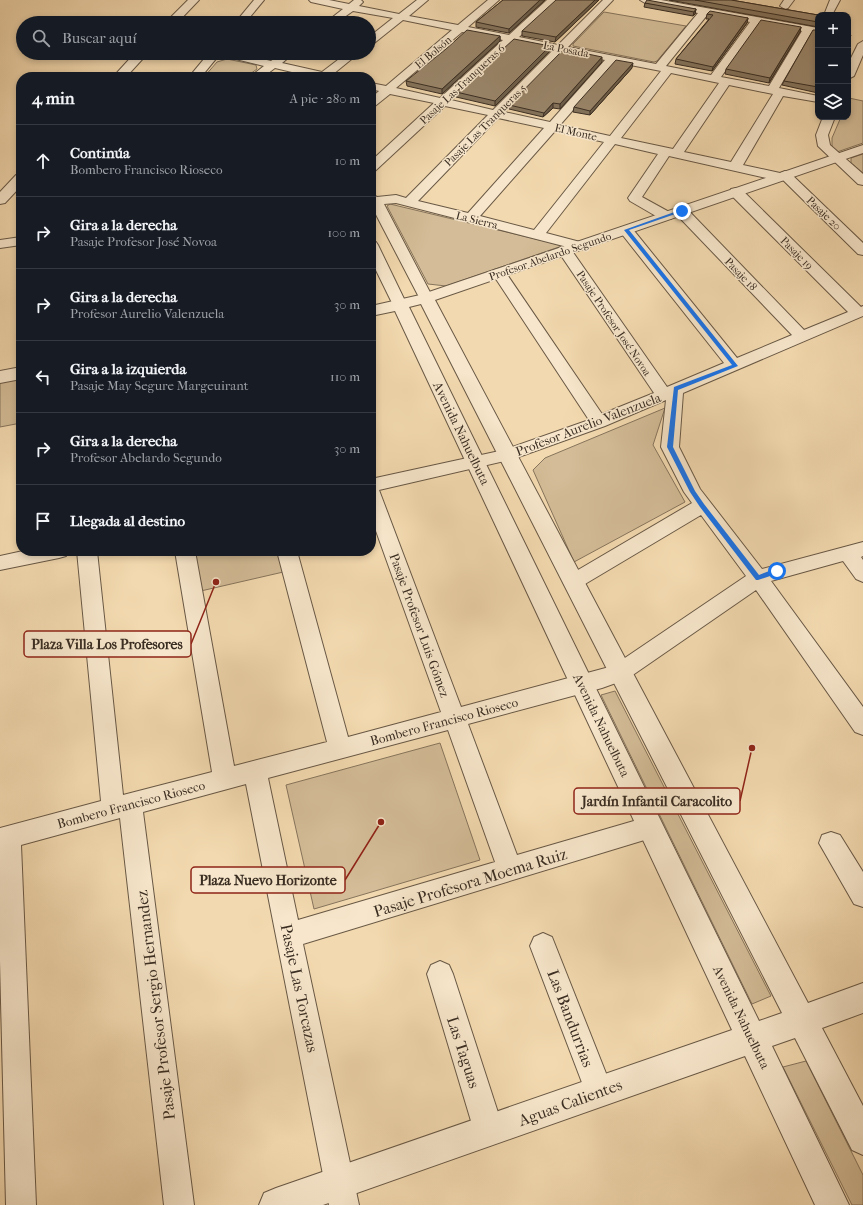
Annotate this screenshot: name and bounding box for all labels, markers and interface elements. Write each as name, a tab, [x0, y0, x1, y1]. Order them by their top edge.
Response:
map controls	[815, 12, 851, 120]
button: +	[815, 12, 851, 48]
search box	[16, 16, 376, 60]
icon: search	[30, 27, 52, 49]
text: Buscar aquí	[62, 29, 137, 47]
street label: El Bolsón	[412, 33, 455, 71]
street label: La Posada	[542, 39, 591, 60]
street label: Pasaje Las Tranqueras 6	[417, 41, 508, 127]
button: −	[815, 48, 851, 84]
street label: Pasaje Las Tranqueras 5	[442, 82, 529, 169]
button: layers	[815, 84, 851, 120]
text: 4 min	[32, 88, 75, 108]
text: A pie · 280 m	[289, 91, 360, 106]
street label: El Monte	[553, 121, 599, 144]
text: Continúa	[70, 144, 130, 162]
icon: ahead	[32, 150, 54, 172]
text: 10 m	[335, 153, 360, 168]
text: Bombero Francisco Rioseco	[70, 162, 223, 177]
street label: Pasaje 20	[804, 194, 844, 233]
route end	[673, 202, 691, 220]
street label: La Sierra	[455, 209, 500, 232]
text: Gira a la derecha	[70, 216, 177, 234]
icon: right	[32, 222, 54, 244]
text: 100 m	[327, 225, 360, 240]
street label: Profesor Abelardo Segundo	[487, 229, 613, 284]
text: Pasaje Profesor José Novoa	[70, 234, 217, 249]
street label: Pasaje 19	[778, 234, 816, 273]
street label: Pasaje 18	[722, 255, 759, 294]
street label: Pasaje Profesor José Novoa	[573, 268, 654, 379]
text: Gira a la derecha	[70, 288, 177, 306]
icon: right	[32, 294, 54, 316]
text: 30 m	[334, 297, 360, 312]
text: Profesor Aurelio Valenzuela	[70, 306, 224, 321]
text: Gira a la izquierda	[70, 360, 186, 378]
icon: left	[32, 366, 54, 388]
text: 110 m	[330, 369, 360, 384]
text: Pasaje May Segure Margeuirant	[70, 378, 248, 393]
street label: Avenida Nahuelbuta	[430, 378, 493, 488]
street label: Profesor Aurelio Valenzuela	[513, 389, 664, 459]
text: Gira a la derecha	[70, 432, 177, 450]
icon: right	[32, 438, 54, 460]
text: 30 m	[334, 441, 360, 456]
text: Profesor Abelardo Segundo	[70, 450, 222, 465]
icon: arrive	[32, 510, 54, 532]
text: Llegada al destino	[70, 512, 185, 530]
street label: Pasaje Profesor Luis Gómez	[386, 551, 453, 699]
route start	[768, 562, 786, 580]
callout: Plaza Villa Los Profesores	[24, 631, 191, 657]
text: Plaza Villa Los Profesores	[31, 636, 184, 653]
street label: Avenida Nahuelbuta	[570, 670, 633, 780]
street label: Bombero Francisco Rioseco	[368, 694, 520, 748]
street label: Bombero Francisco Rioseco	[55, 777, 207, 831]
callout: Jardín Infantil Caracolito	[574, 788, 740, 814]
text: Jardín Infantil Caracolito	[580, 793, 732, 810]
street label: Pasaje Profesora Moema Ruiz	[371, 844, 569, 921]
callout: Plaza Nuevo Horizonte	[191, 867, 345, 893]
text: Plaza Nuevo Horizonte	[199, 872, 337, 889]
street label: Pasaje Profesor Sergio Hernandez	[132, 889, 179, 1121]
street label: Pasaje Las Torcazas	[277, 922, 322, 1054]
street label: Avenida Nahuelbuta	[710, 962, 773, 1072]
street label: Las Bandurrias	[543, 967, 598, 1070]
street label: Las Taguas	[443, 1014, 484, 1091]
street label: Aguas Calientes	[515, 1075, 625, 1130]

